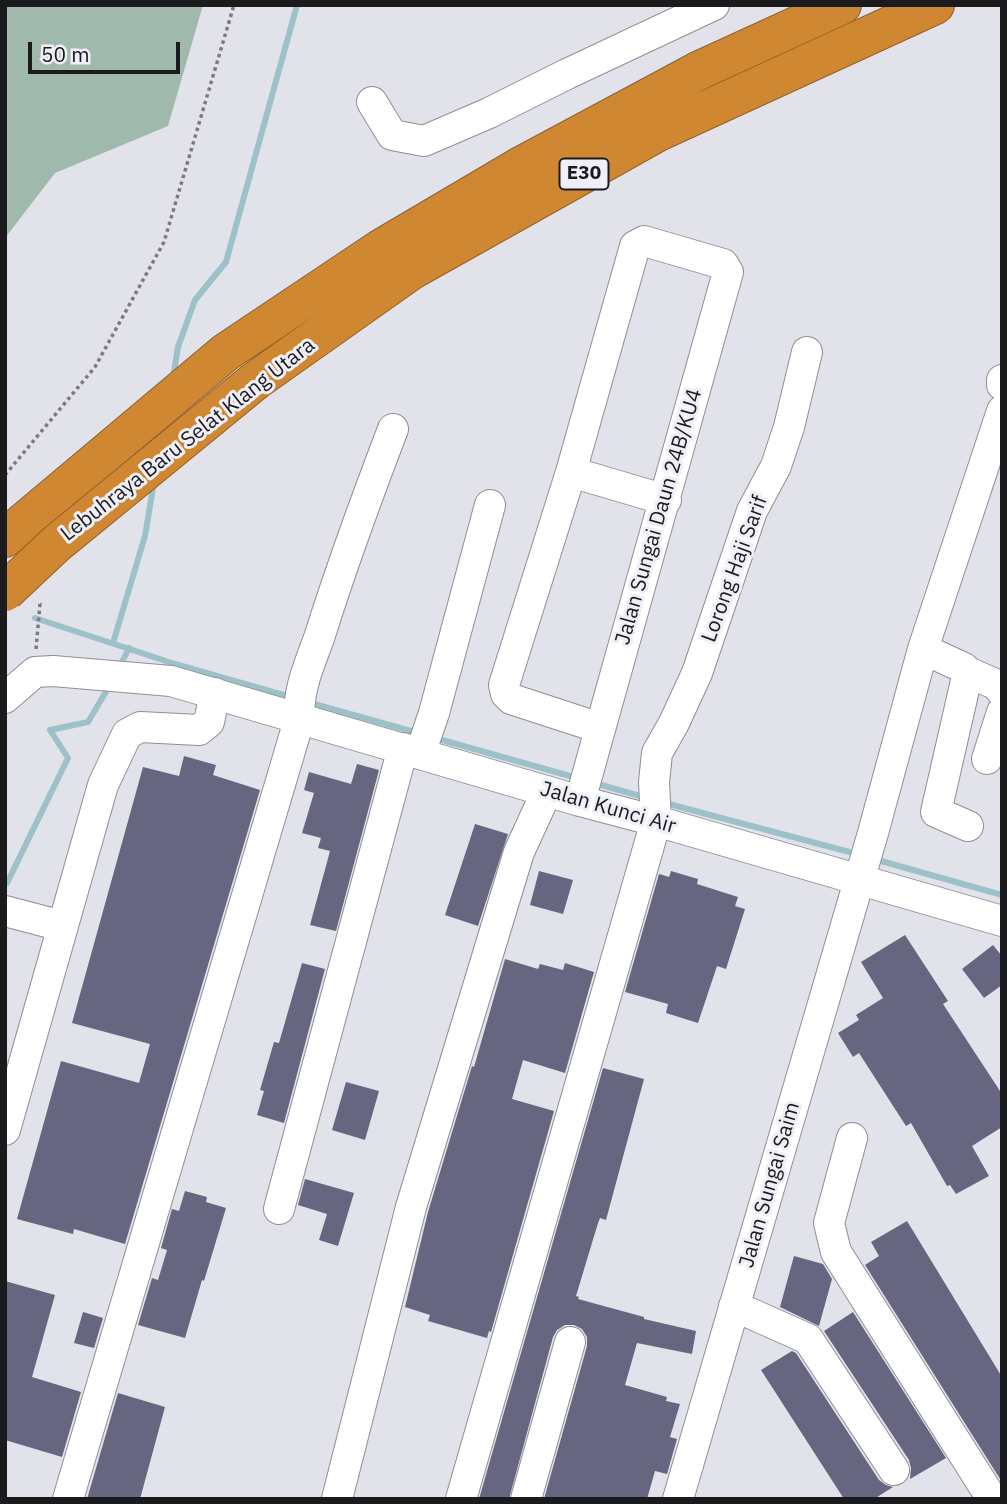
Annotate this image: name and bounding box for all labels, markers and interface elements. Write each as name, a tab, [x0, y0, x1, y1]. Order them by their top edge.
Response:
scale bar	[32, 28, 184, 72]
text: 50 m	[41, 40, 90, 68]
road number: E30	[560, 158, 608, 190]
street label: Lebuhraya Baru Selat Klang Utara	[56, 333, 320, 547]
street label: Jalan Sungai Daun 24B/KU4	[610, 386, 708, 648]
street label: Lorong Haji Sarif	[697, 492, 773, 646]
street label: Jalan Kunci Air	[537, 777, 679, 839]
street label: Jalan Sungai Saim	[734, 1099, 806, 1271]

